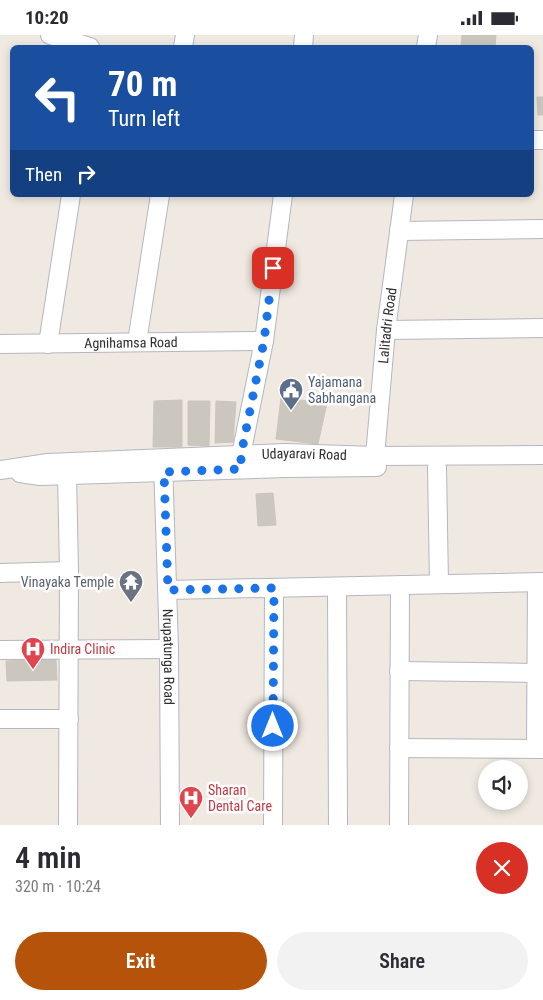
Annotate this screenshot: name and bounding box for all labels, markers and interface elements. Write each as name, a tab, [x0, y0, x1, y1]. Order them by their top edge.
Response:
text: 10:20	[25, 6, 69, 29]
text: 70 m	[108, 64, 177, 105]
icon: left	[25, 65, 90, 130]
text: Turn left	[108, 106, 180, 131]
icon: right	[72, 160, 100, 188]
text: Then	[25, 163, 62, 186]
pin	[252, 247, 294, 289]
icon: arrive	[259, 254, 287, 282]
street label: Lalitadri Road	[375, 287, 400, 364]
street label: Agnihamsa Road	[84, 334, 178, 351]
place label: Yajamana Sabhangana	[308, 374, 376, 406]
public building icon: Yajamana Sabhangana	[278, 377, 304, 411]
street label: Udayaravi Road	[261, 445, 347, 463]
temple icon: Vinayaka Temple	[118, 569, 144, 603]
place label: Vinayaka Temple	[21, 574, 114, 590]
street label: Nrupatunga Road	[160, 609, 177, 705]
hospital icon: Indira Clinic	[20, 636, 46, 670]
place label: Indira Clinic	[50, 641, 115, 657]
position arrow	[246, 699, 298, 751]
map controls	[478, 760, 528, 810]
button: sound	[478, 760, 528, 810]
place label: Sharan Dental Care	[208, 782, 272, 814]
hospital icon: Sharan Dental Care	[178, 785, 204, 819]
text: 4 min	[15, 840, 81, 875]
button: close	[476, 842, 528, 894]
text: 320 m · 10:24	[15, 877, 101, 896]
button: Exit	[15, 932, 267, 990]
button: Share	[277, 932, 528, 990]

